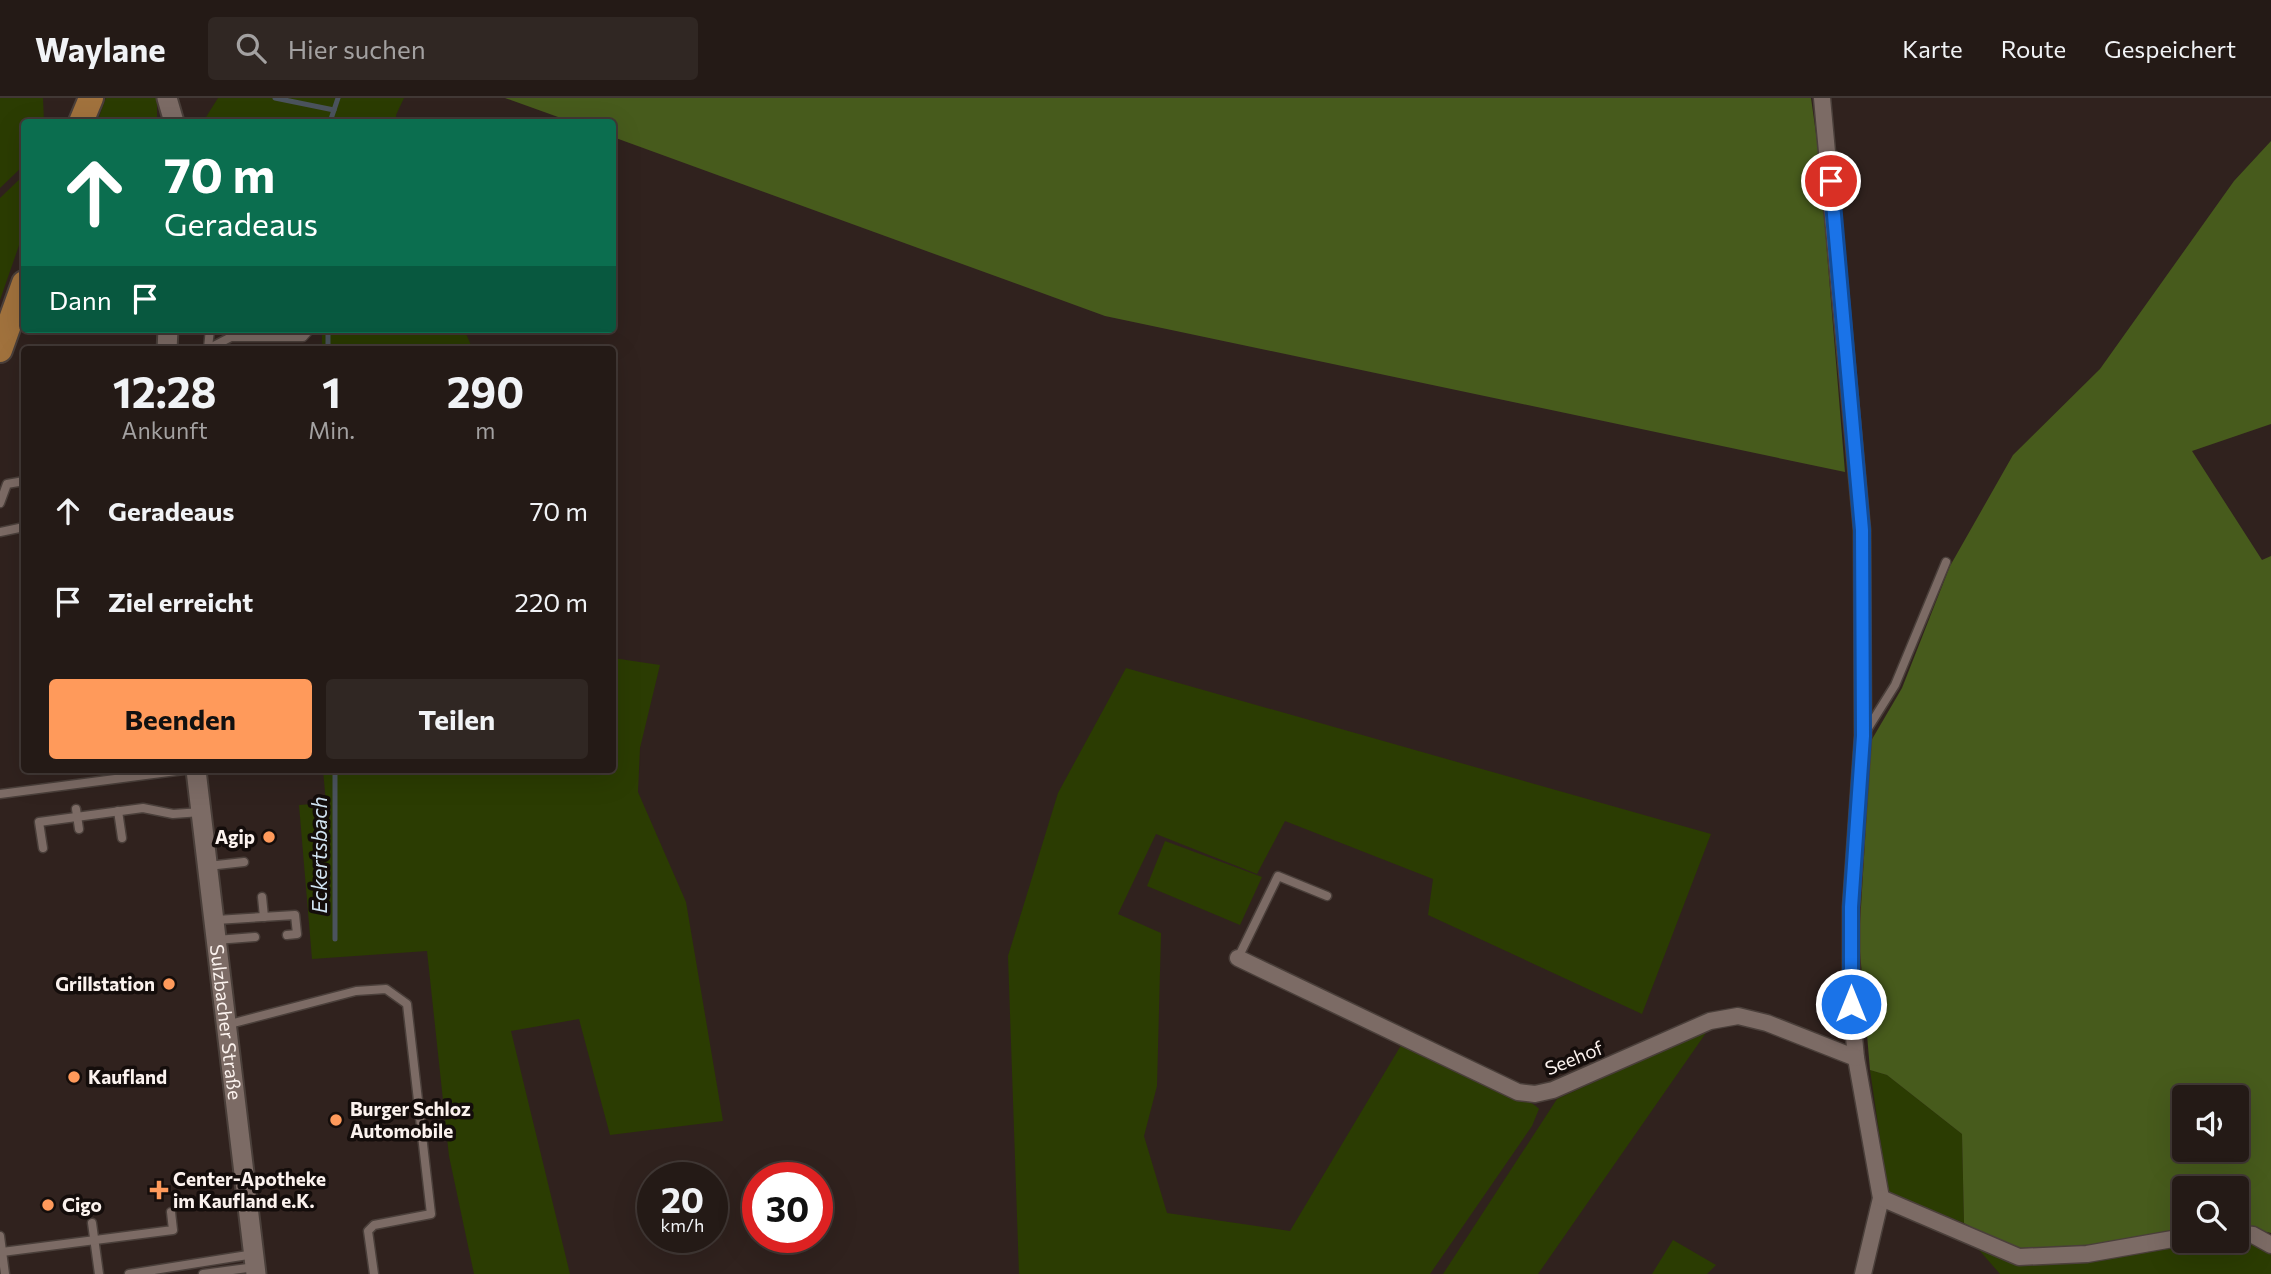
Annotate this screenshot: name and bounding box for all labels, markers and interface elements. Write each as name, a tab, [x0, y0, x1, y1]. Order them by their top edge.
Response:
search box	[208, 17, 698, 80]
text: Waylane	[35, 28, 166, 69]
icon: search	[232, 29, 270, 67]
text: Hier suchen	[288, 33, 426, 64]
text: Karte	[1902, 34, 1963, 63]
text: Route	[2001, 34, 2066, 63]
text: Gespeichert	[2104, 34, 2236, 63]
text: 70 m	[164, 143, 275, 203]
icon: ahead	[49, 147, 140, 238]
pin	[1801, 151, 1861, 211]
icon: arrive	[1812, 162, 1850, 200]
text: Geradeaus	[164, 203, 318, 243]
icon: arrive	[126, 280, 164, 318]
text: Dann	[49, 284, 112, 315]
text: 12:28	[113, 365, 216, 417]
text: 1	[322, 365, 341, 417]
text: 290	[447, 365, 524, 417]
text: Ankunft	[122, 416, 208, 444]
text: Min.	[308, 416, 355, 444]
text: m	[475, 416, 495, 444]
icon: ahead	[49, 492, 87, 530]
text: Geradeaus	[108, 495, 234, 526]
text: 70 m	[530, 495, 588, 526]
icon: arrive	[49, 583, 87, 621]
text: Ziel erreicht	[108, 586, 253, 617]
text: 220 m	[515, 586, 588, 617]
button: Beenden	[49, 679, 312, 759]
button: Teilen	[326, 679, 588, 759]
water label: Eckertsbach	[306, 796, 331, 914]
place label: Agip	[215, 825, 255, 848]
marker: Agip	[261, 829, 277, 845]
street label: Sulzbacher Straße	[206, 943, 247, 1101]
position arrow	[1814, 967, 1888, 1041]
place label: Grillstation	[55, 972, 155, 995]
marker: Grillstation	[161, 976, 177, 992]
street label: Seehof	[1541, 1035, 1607, 1080]
place label: Kaufland	[88, 1065, 167, 1088]
marker: Kaufland	[66, 1069, 82, 1085]
map controls	[2172, 1085, 2249, 1253]
button: sound	[2172, 1085, 2249, 1162]
place label: Burger Schloz Automobile	[350, 1097, 471, 1142]
marker: Burger Schloz Automobile	[328, 1112, 344, 1128]
speed limit sign: 30	[742, 1162, 833, 1253]
place label: Center-Apotheke im Kaufland e.K.	[173, 1167, 326, 1212]
button: search	[2172, 1176, 2249, 1253]
text: 20	[661, 1177, 704, 1220]
marker: Center-Apotheke im Kaufland e.K.	[151, 1182, 167, 1198]
place label: Cigo	[62, 1193, 102, 1216]
marker: Cigo	[40, 1197, 56, 1213]
text: km/h	[661, 1214, 704, 1236]

